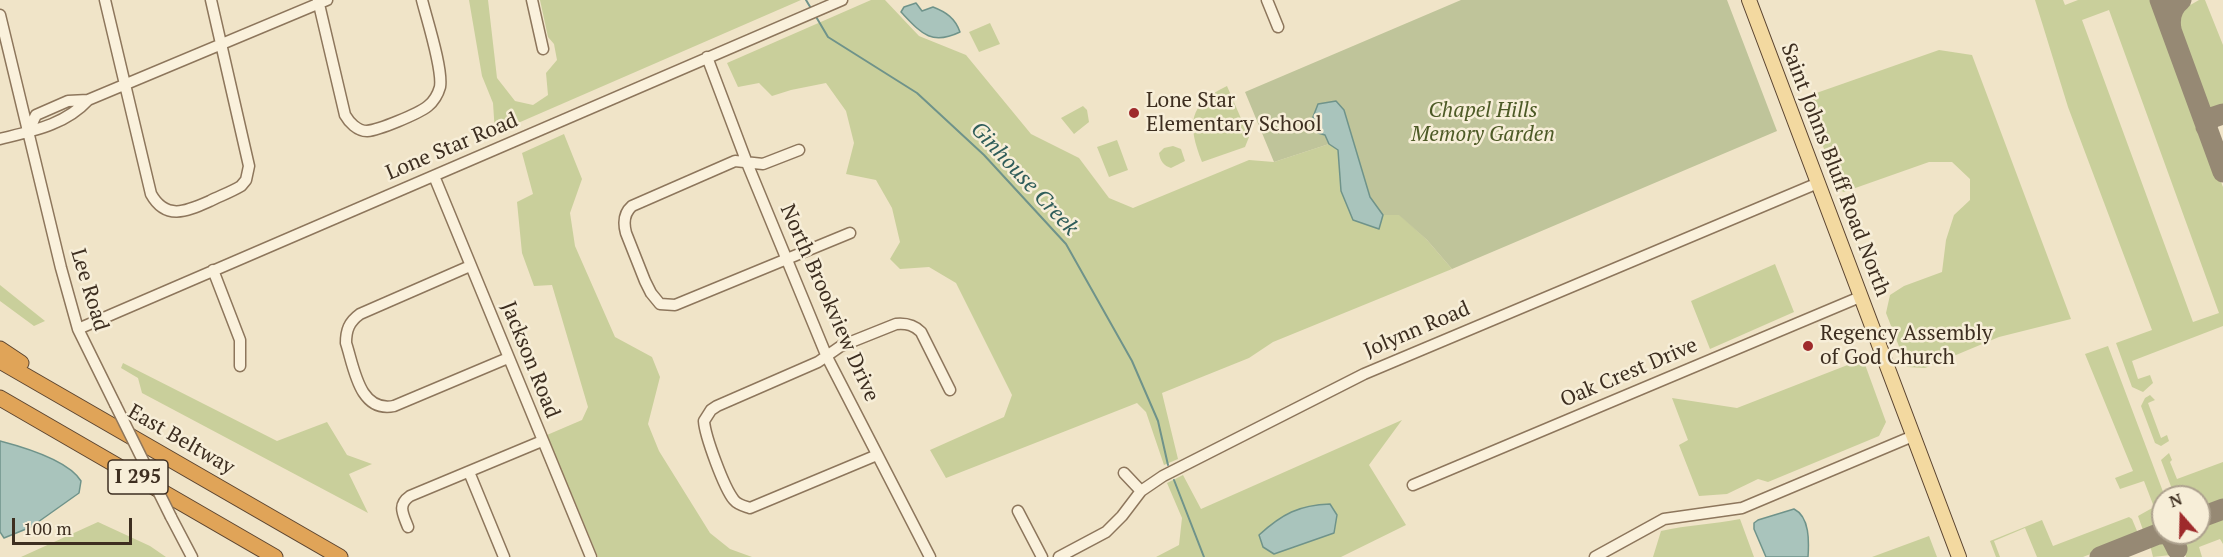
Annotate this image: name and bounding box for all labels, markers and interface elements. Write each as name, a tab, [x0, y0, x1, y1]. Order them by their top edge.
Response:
street label: Saint Johns Bluff Road North	[1775, 40, 1895, 300]
place label: Lone Star Elementary School	[1146, 88, 1322, 138]
park label: Chapel Hills Memory Garden	[1411, 98, 1555, 148]
marker: Lone Star Elementary School	[1127, 106, 1141, 120]
street label: Lone Star Road	[382, 108, 522, 186]
water label: Ginhouse Creek	[965, 117, 1083, 241]
street label: North Brookview Drive	[774, 200, 884, 406]
street label: Lee Road	[65, 246, 113, 334]
street label: Jolynn Road	[1360, 296, 1474, 364]
street label: Jackson Road	[495, 298, 565, 422]
place label: Regency Assembly of God Church	[1820, 321, 1993, 371]
street label: Oak Crest Drive	[1557, 333, 1701, 413]
marker: Regency Assembly of God Church	[1801, 339, 1815, 353]
street label: East Beltway	[123, 399, 239, 481]
road number: I 295	[108, 460, 168, 494]
north arrow	[2151, 485, 2211, 545]
text: N	[2166, 488, 2185, 512]
scale bar	[15, 506, 135, 544]
text: 100 m	[23, 516, 72, 540]

